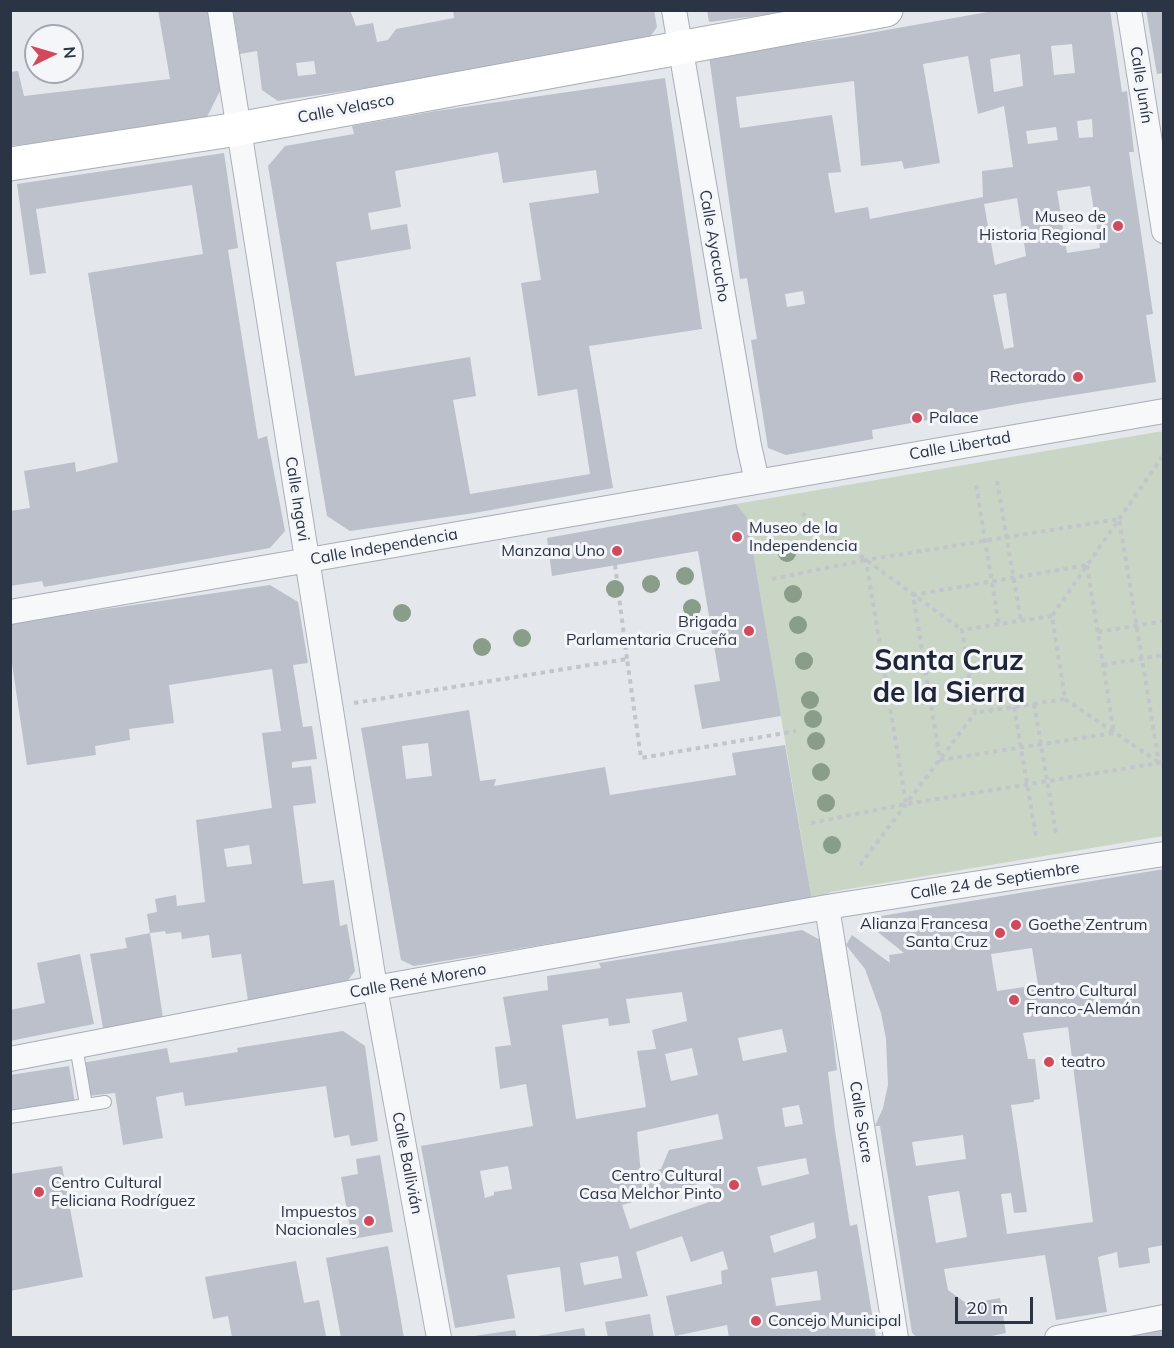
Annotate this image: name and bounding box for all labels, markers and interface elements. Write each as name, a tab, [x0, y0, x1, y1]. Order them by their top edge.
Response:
north arrow	[24, 24, 84, 84]
street label: Calle Junín	[1125, 45, 1157, 125]
text: N	[59, 46, 80, 60]
street label: Calle Velasco	[296, 90, 396, 128]
street label: Calle Ayacucho	[695, 188, 733, 304]
place label: Museo de Historia Regional	[979, 207, 1106, 245]
marker: Museo de Historia Regional	[1111, 219, 1125, 233]
place label: Rectorado	[990, 367, 1066, 387]
marker: Rectorado	[1071, 370, 1085, 384]
place label: Palace	[929, 408, 979, 428]
marker: Palace	[910, 411, 924, 425]
street label: Calle Libertad	[908, 428, 1012, 464]
street label: Calle Ingavi	[281, 455, 313, 543]
place label: Museo de la Independencia	[749, 518, 858, 556]
street label: Calle Independencia	[309, 525, 459, 569]
marker: Museo de la Independencia	[730, 530, 744, 544]
place label: Manzana Uno	[501, 541, 605, 561]
marker: Manzana Uno	[610, 544, 624, 558]
place label: Brigada Parlamentaria Cruceña	[566, 612, 737, 650]
marker: Brigada Parlamentaria Cruceña	[742, 624, 756, 638]
district label: Santa Cruz de la Sierra	[873, 645, 1025, 711]
street label: Calle 24 de Septiembre	[909, 858, 1081, 904]
place label: Alianza Francesa Santa Cruz	[860, 914, 988, 952]
place label: Goethe Zentrum	[1028, 915, 1147, 935]
marker: Goethe Zentrum	[1009, 918, 1023, 932]
marker: Alianza Francesa Santa Cruz	[993, 926, 1007, 940]
street label: Calle René Moreno	[348, 960, 488, 1002]
place label: Centro Cultural Franco-Alemán	[1026, 981, 1141, 1019]
marker: Centro Cultural Franco-Alemán	[1007, 993, 1021, 1007]
place label: teatro	[1061, 1052, 1105, 1072]
marker: teatro	[1042, 1055, 1056, 1069]
street label: Calle Sucre	[845, 1080, 877, 1164]
street label: Calle Ballivián	[388, 1110, 426, 1216]
place label: Centro Cultural Casa Melchor Pinto	[579, 1166, 722, 1204]
place label: Centro Cultural Feliciana Rodríguez	[51, 1173, 196, 1211]
marker: Centro Cultural Casa Melchor Pinto	[727, 1178, 741, 1192]
marker: Centro Cultural Feliciana Rodríguez	[32, 1185, 46, 1199]
place label: Impuestos Nacionales	[275, 1202, 357, 1240]
marker: Impuestos Nacionales	[362, 1214, 376, 1228]
scale bar	[958, 1285, 1036, 1323]
text: 20 m	[966, 1296, 1008, 1319]
place label: Concejo Municipal	[768, 1311, 901, 1331]
marker: Concejo Municipal	[749, 1314, 763, 1328]

